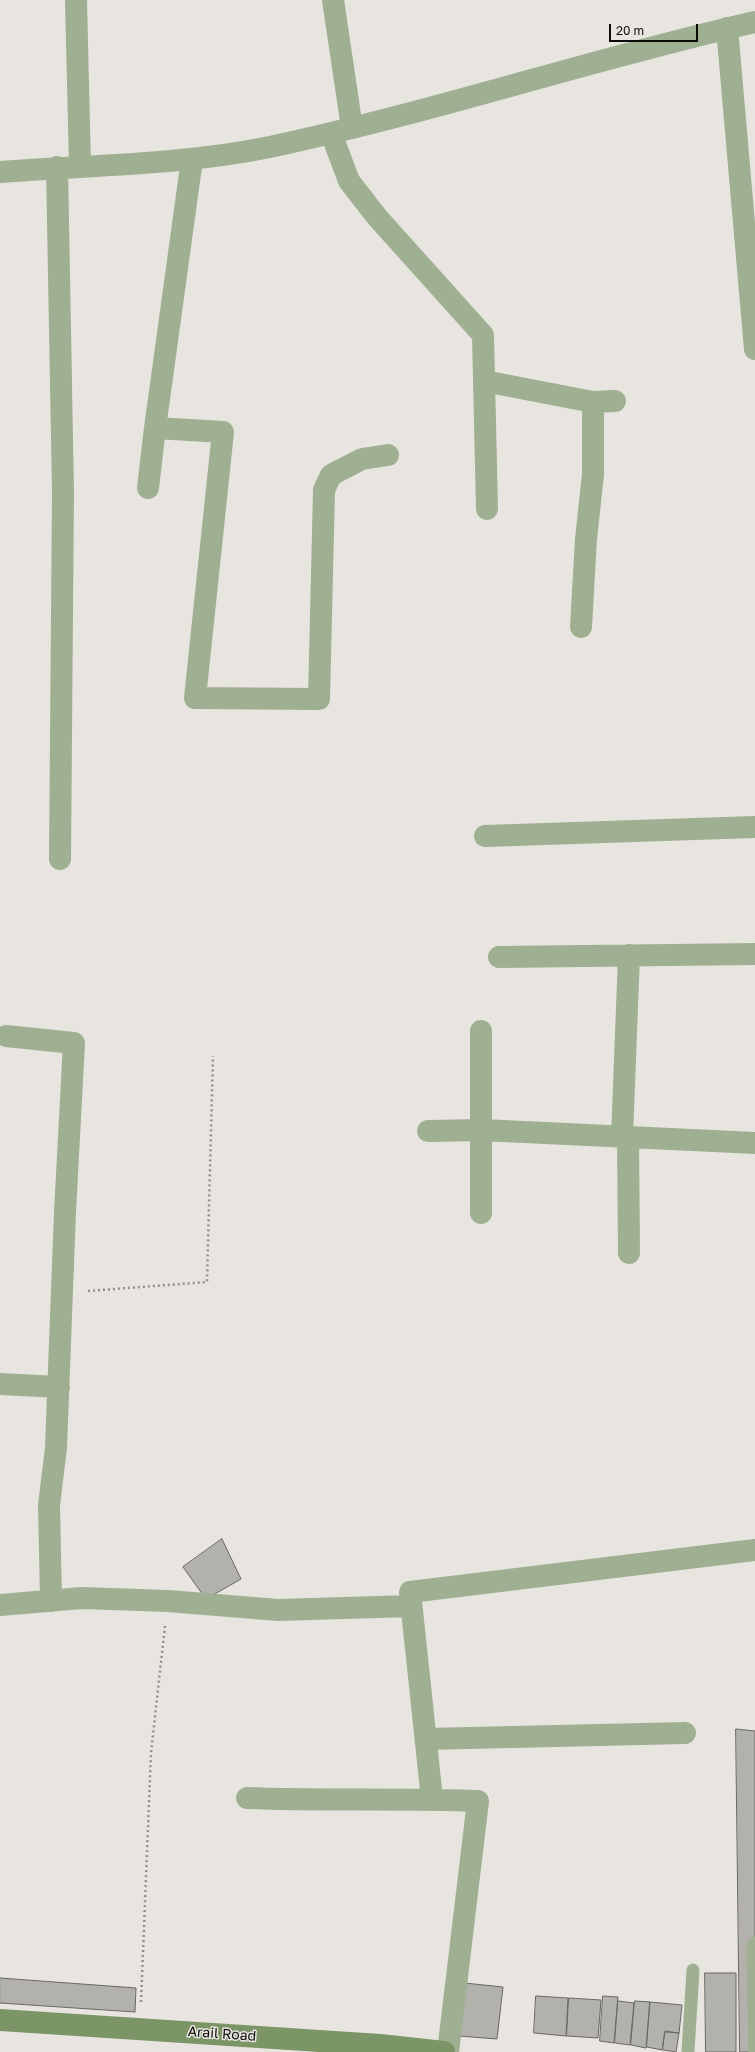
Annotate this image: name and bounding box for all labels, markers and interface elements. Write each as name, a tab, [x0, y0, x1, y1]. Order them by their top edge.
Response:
scale bar	[611, 16, 700, 42]
text: 20 m	[616, 23, 644, 38]
street label: Arail Road	[187, 2023, 257, 2045]

